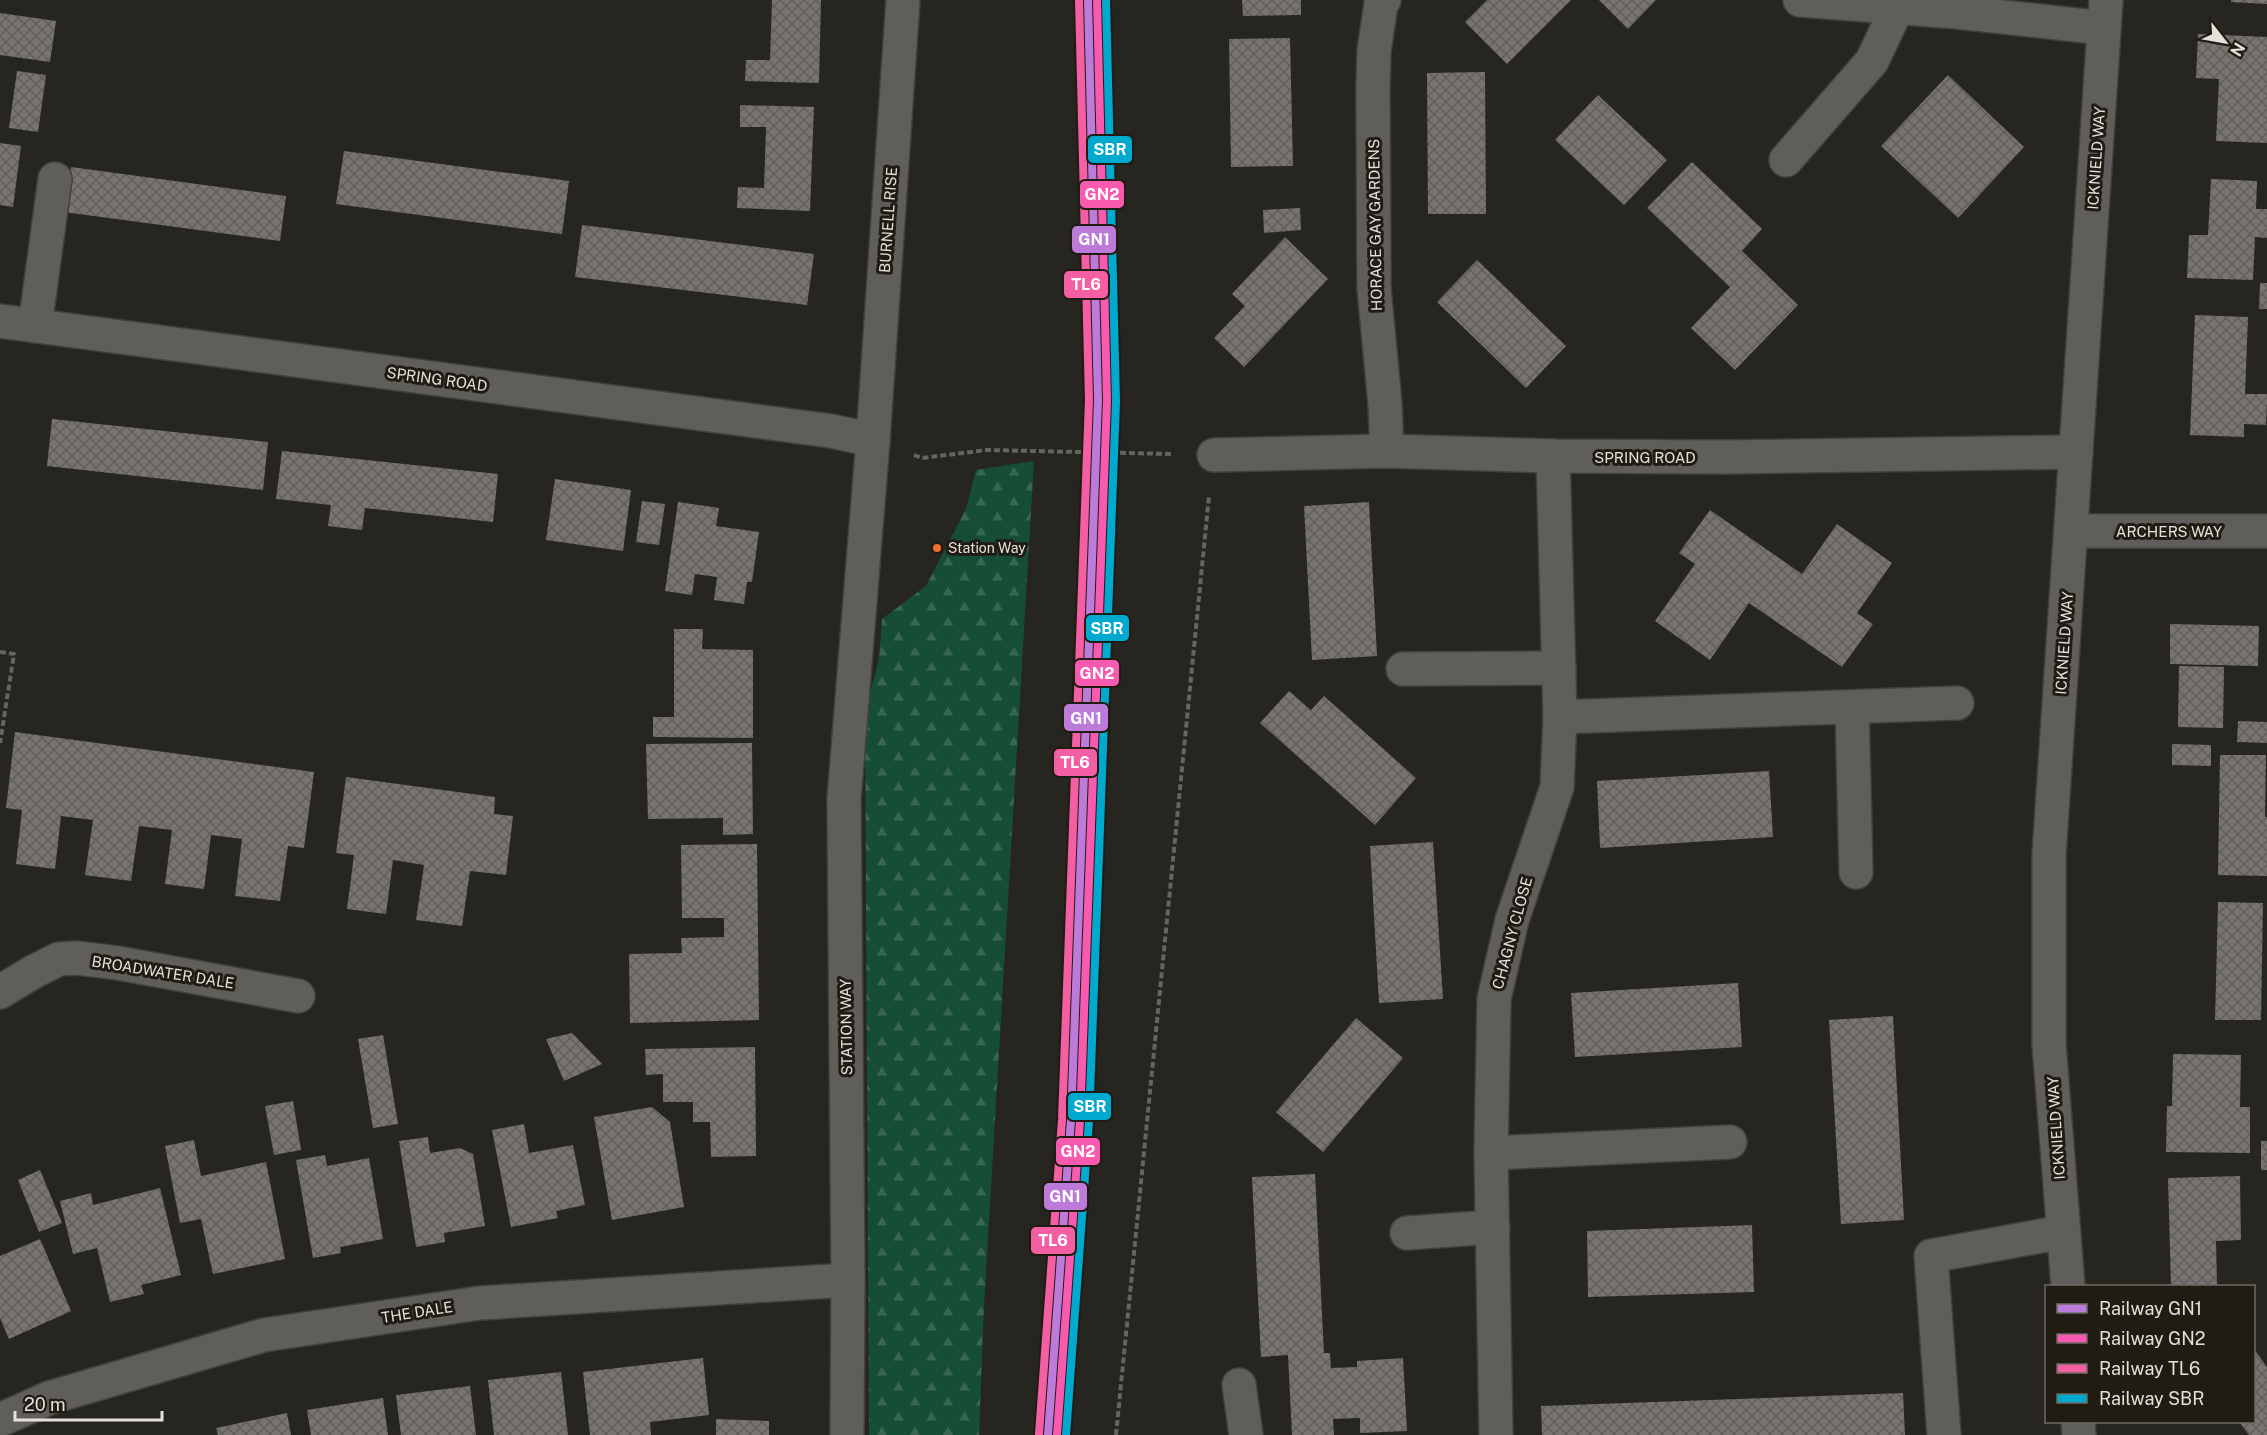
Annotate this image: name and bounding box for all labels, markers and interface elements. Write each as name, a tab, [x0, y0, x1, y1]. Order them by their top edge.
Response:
north arrow	[2195, 12, 2255, 72]
text: N	[2226, 39, 2249, 60]
street label: ICKNIELD WAY	[2084, 106, 2108, 210]
line badge: SBR	[1087, 135, 1133, 164]
street label: HORACE GAY GARDENS	[1365, 139, 1385, 311]
text: SBR	[1093, 140, 1127, 159]
street label: BURNELL RISE	[876, 166, 900, 274]
line badge: GN2	[1079, 180, 1125, 209]
text: GN2	[1085, 185, 1119, 204]
line badge: GN1	[1071, 225, 1117, 254]
text: GN1	[1078, 230, 1110, 249]
line badge: TL6	[1063, 270, 1109, 299]
text: TL6	[1071, 275, 1101, 294]
street label: SPRING ROAD	[386, 364, 488, 394]
street label: SPRING ROAD	[1594, 449, 1696, 466]
street label: ARCHERS WAY	[2116, 523, 2222, 540]
place label: Station Way	[948, 540, 1026, 556]
marker: Station Way	[931, 542, 943, 554]
street label: ICKNIELD WAY	[2052, 591, 2076, 695]
line badge: SBR	[1085, 614, 1130, 642]
text: SBR	[1090, 619, 1124, 638]
line badge: GN2	[1074, 659, 1120, 687]
text: GN2	[1080, 664, 1114, 683]
line badge: GN1	[1063, 703, 1109, 732]
text: GN1	[1070, 709, 1102, 728]
line badge: TL6	[1053, 748, 1098, 777]
text: TL6	[1060, 753, 1090, 772]
street label: CHAGNY CLOSE	[1489, 875, 1535, 991]
street label: BROADWATER DALE	[91, 952, 235, 992]
street label: STATION WAY	[837, 978, 855, 1076]
street label: ICKNIELD WAY	[2044, 1076, 2068, 1180]
line badge: SBR	[1067, 1092, 1112, 1121]
text: SBR	[1073, 1097, 1107, 1116]
line badge: GN2	[1055, 1137, 1101, 1166]
text: GN2	[1061, 1142, 1095, 1161]
line badge: GN1	[1043, 1182, 1088, 1211]
text: GN1	[1049, 1187, 1081, 1206]
line badge: TL6	[1030, 1226, 1076, 1255]
text: TL6	[1038, 1231, 1068, 1250]
legend	[2045, 1285, 2255, 1423]
street label: THE DALE	[380, 1298, 454, 1326]
text: Railway GN1	[2099, 1298, 2202, 1319]
text: Railway GN2	[2099, 1328, 2206, 1349]
text: Railway TL6	[2099, 1358, 2200, 1379]
scale bar	[15, 1384, 162, 1422]
text: Railway SBR	[2099, 1388, 2204, 1409]
text: 20 m	[24, 1394, 66, 1415]

